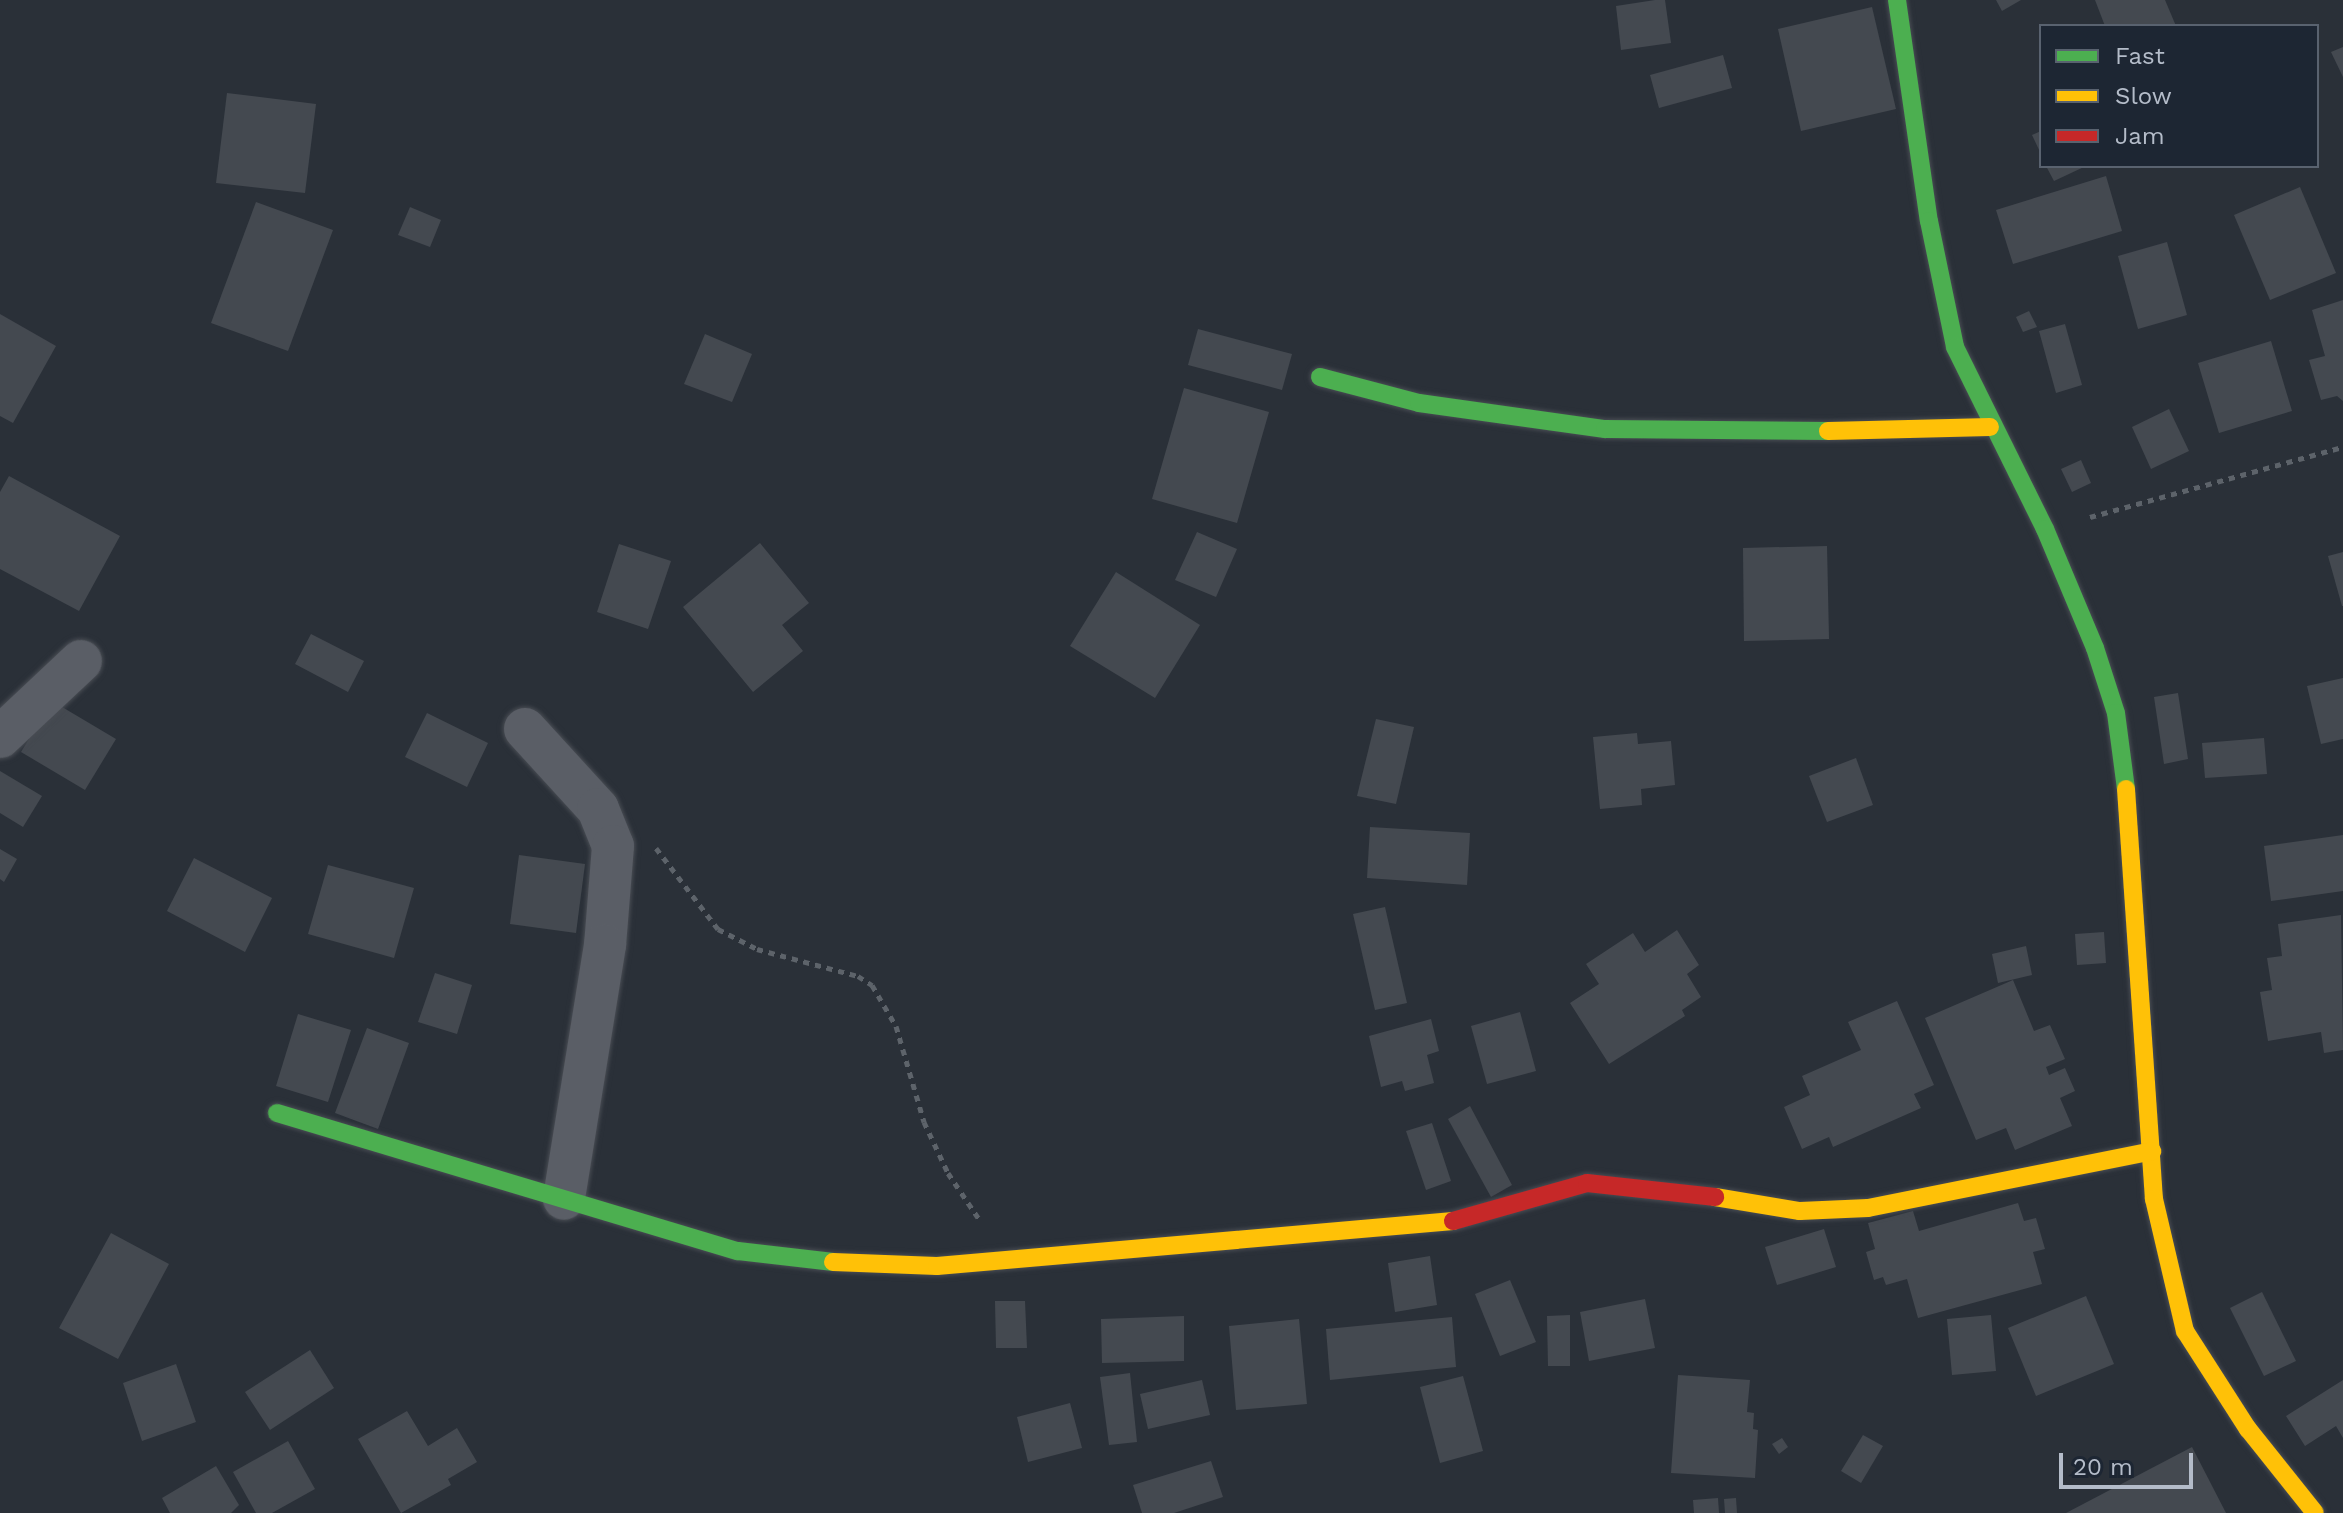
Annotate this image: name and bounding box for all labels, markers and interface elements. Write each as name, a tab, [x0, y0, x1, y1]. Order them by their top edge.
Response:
legend	[2039, 24, 2319, 168]
text: Fast	[2115, 42, 2165, 70]
text: Slow	[2115, 82, 2172, 110]
text: Jam	[2115, 122, 2165, 150]
scale bar	[2063, 1437, 2197, 1487]
text: 20 m	[2073, 1453, 2133, 1481]

